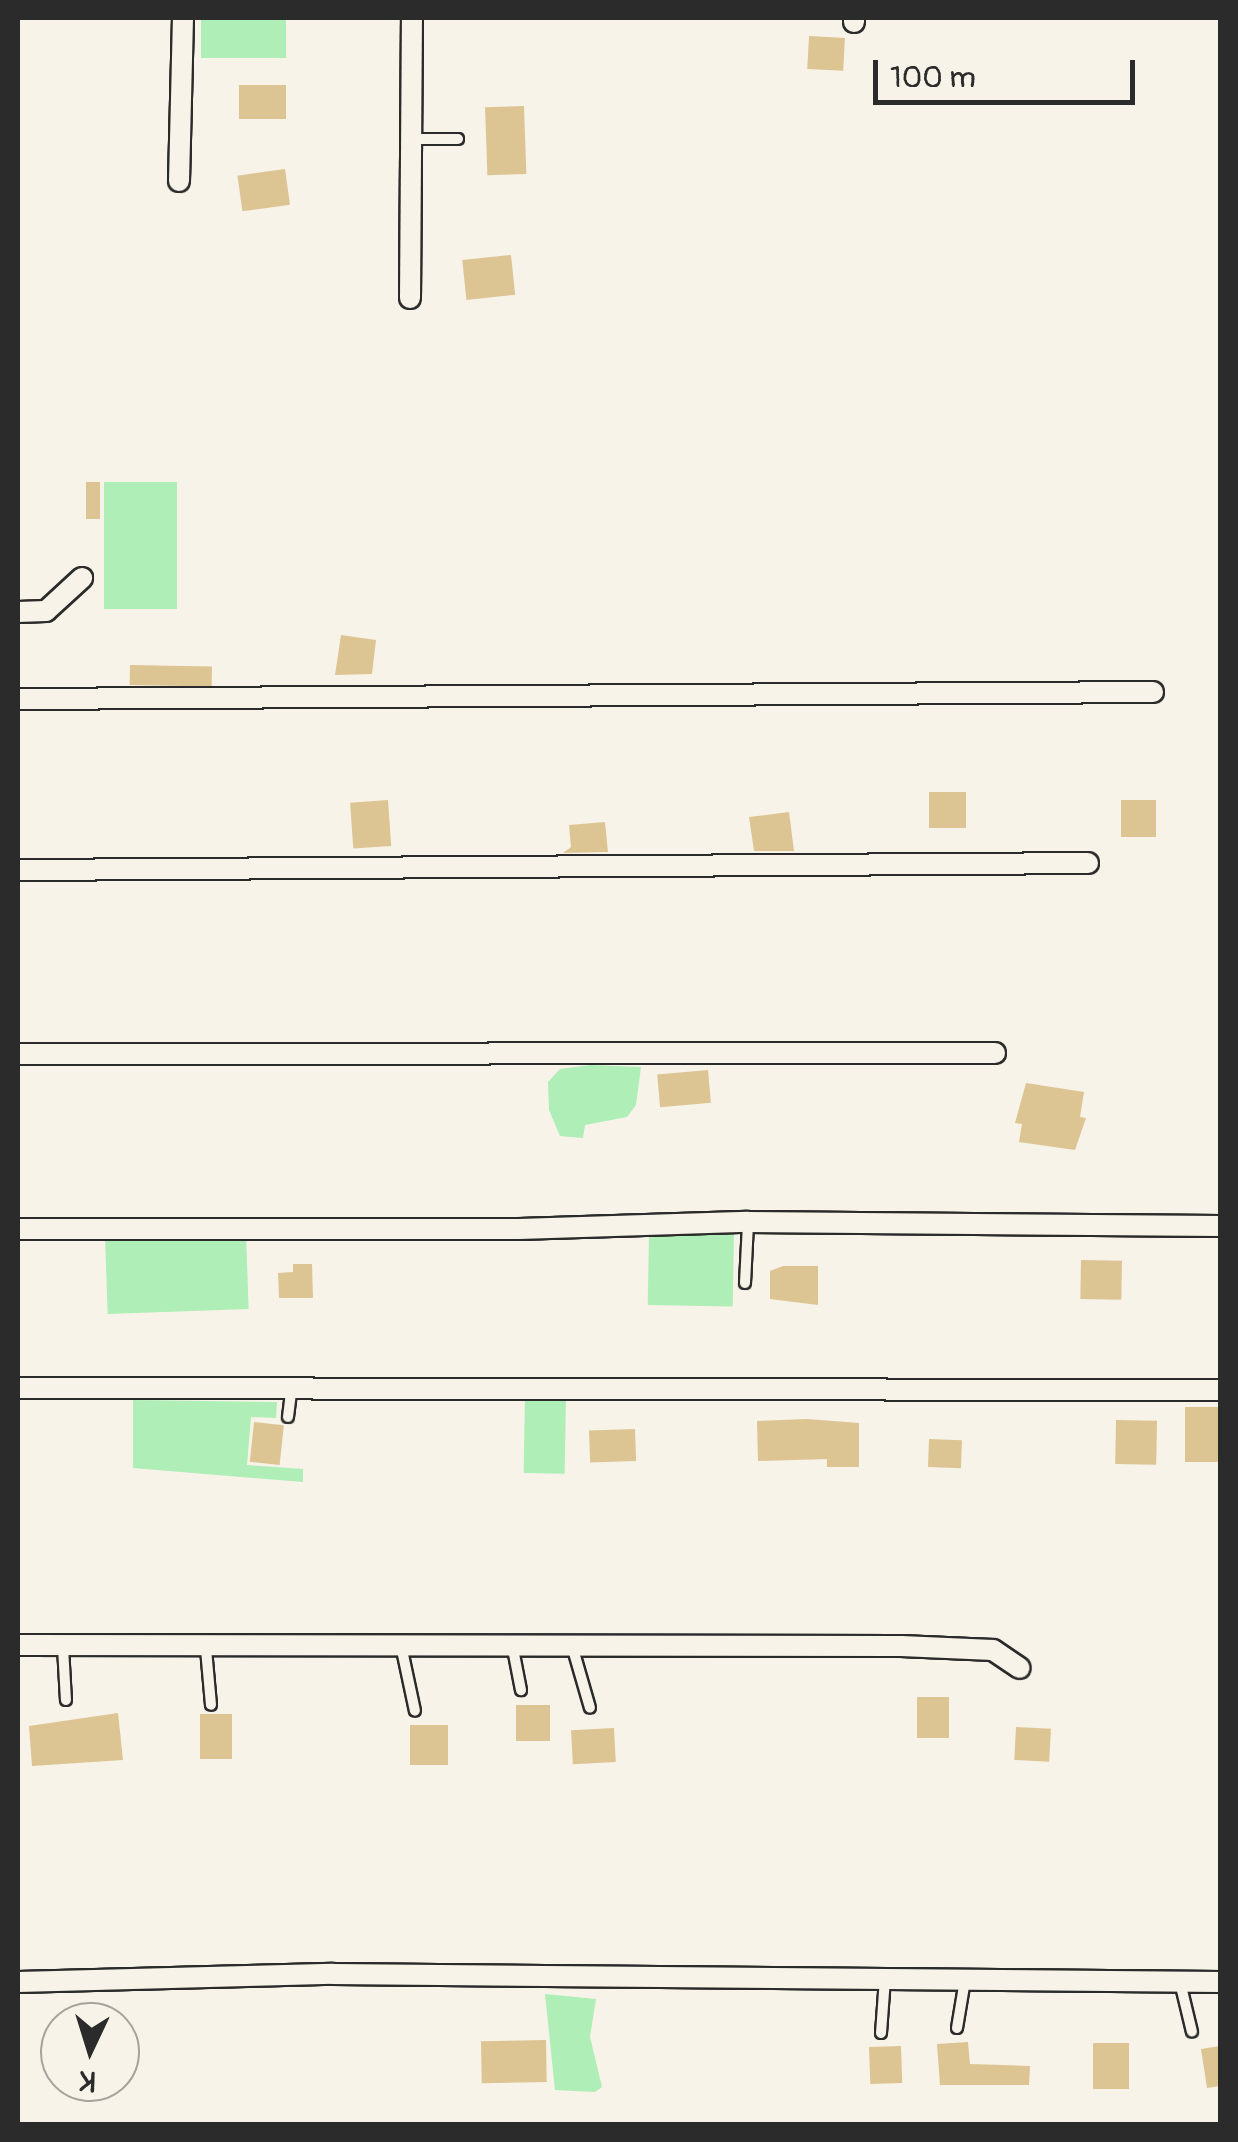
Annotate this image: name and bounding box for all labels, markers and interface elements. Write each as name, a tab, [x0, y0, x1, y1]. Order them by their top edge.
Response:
scale bar	[878, 40, 1140, 102]
text: 100 m	[890, 59, 976, 96]
north arrow	[40, 2002, 140, 2102]
text: K	[78, 2062, 98, 2098]

